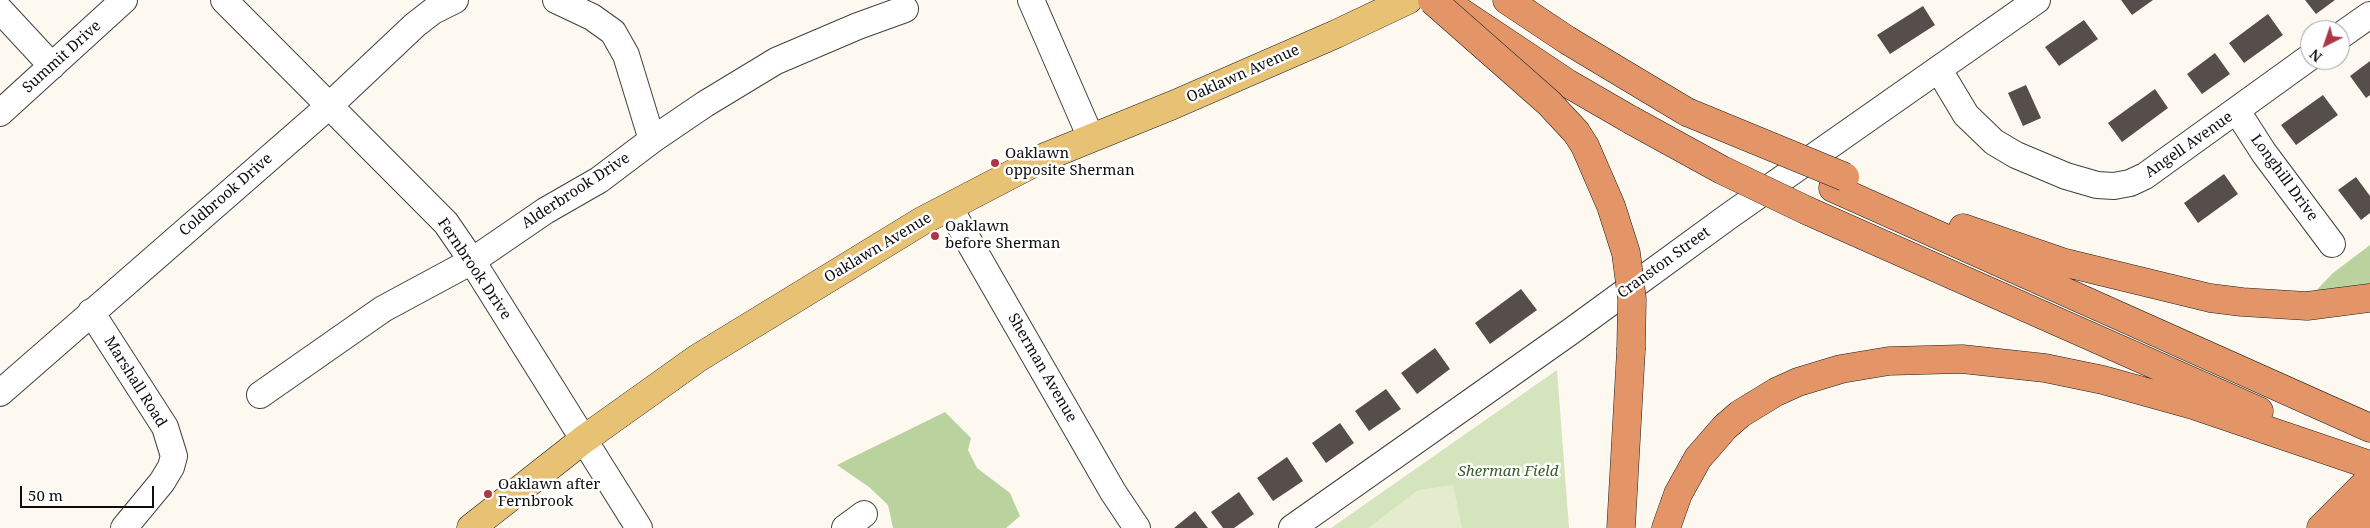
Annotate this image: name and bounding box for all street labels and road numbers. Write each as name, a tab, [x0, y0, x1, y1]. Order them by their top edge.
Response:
street label: Summit Drive	[19, 17, 105, 97]
street label: Oaklawn Avenue	[1184, 41, 1302, 107]
street label: Angell Avenue	[2142, 108, 2236, 182]
street label: Longhill Drive	[2247, 131, 2321, 225]
street label: Alderbrook Drive	[519, 149, 633, 233]
street label: Coldbrook Drive	[176, 150, 276, 240]
street label: Oaklawn Avenue	[821, 209, 935, 287]
street label: Fernbrook Drive	[433, 215, 515, 323]
street label: Cranston Street	[1614, 223, 1714, 303]
street label: Sherman Avenue	[1004, 310, 1080, 426]
street label: Marshall Road	[100, 333, 170, 431]

